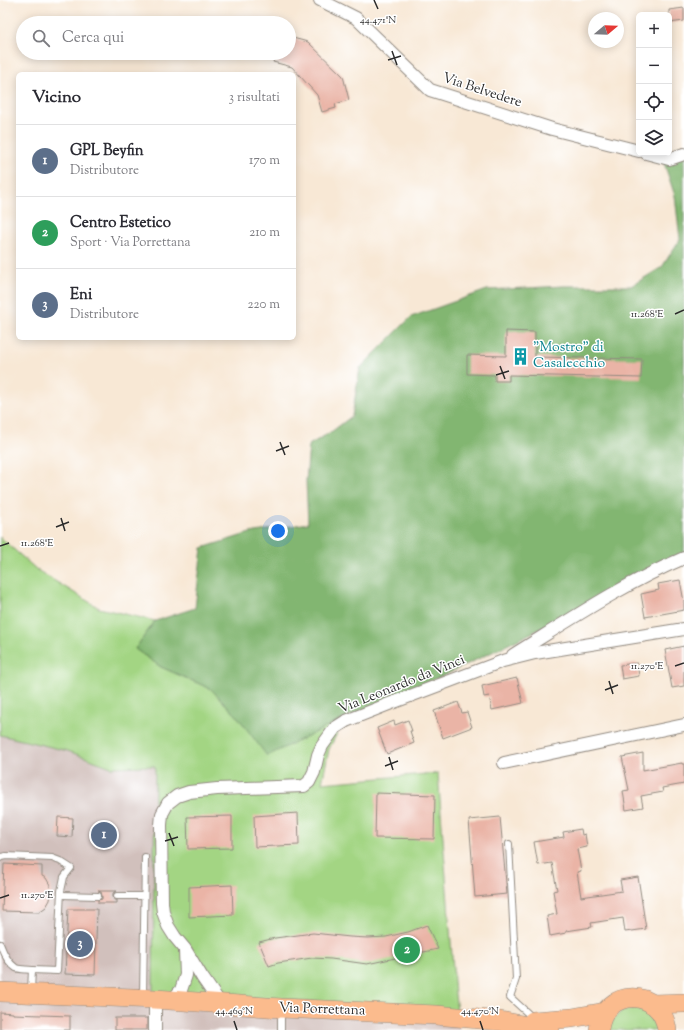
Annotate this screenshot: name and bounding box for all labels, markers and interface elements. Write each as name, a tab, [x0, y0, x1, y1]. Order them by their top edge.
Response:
north arrow	[588, 12, 624, 48]
map controls	[636, 12, 672, 156]
button: +	[636, 12, 672, 48]
text: 44.471°N	[360, 13, 396, 28]
search box	[16, 16, 296, 60]
icon: search	[30, 27, 52, 49]
text: Cerca qui	[62, 28, 124, 49]
button: −	[636, 48, 672, 84]
street label: Via Belvedere	[440, 69, 524, 113]
button: locate	[636, 84, 672, 120]
text: Vicino	[32, 86, 81, 110]
text: 3 risultati	[229, 89, 280, 107]
button: layers	[636, 120, 672, 156]
text: GPL Beyfin	[70, 141, 144, 162]
text: 1	[43, 152, 47, 170]
text: 170 m	[249, 152, 280, 170]
text: Distributore	[70, 162, 139, 180]
text: Centro Estetico	[70, 213, 171, 234]
text: 2	[42, 224, 48, 242]
text: 210 m	[249, 224, 280, 242]
text: Sport · Via Porrettana	[70, 234, 191, 252]
text: Eni	[70, 285, 92, 306]
text: 3	[42, 296, 48, 314]
text: 220 m	[247, 296, 280, 314]
text: Distributore	[70, 306, 139, 324]
text: 11.268°E	[631, 307, 663, 322]
place label: "Mostro" di Casalecchio	[533, 338, 605, 374]
building icon: "Mostro" di Casalecchio	[510, 346, 530, 366]
your location	[268, 521, 288, 541]
text: 11.268°E	[21, 536, 53, 551]
street label: Via Leonardo da Vinci	[336, 650, 468, 720]
text: 11.270°E	[631, 659, 663, 674]
pin: 1	[91, 820, 117, 850]
text: 11.270°E	[21, 888, 53, 903]
pin: 3	[67, 929, 93, 959]
pin: 2	[394, 935, 420, 965]
street label: Via Porrettana	[278, 998, 366, 1022]
text: 44.469°N	[215, 1004, 253, 1019]
text: 44.470°N	[461, 1004, 499, 1019]

